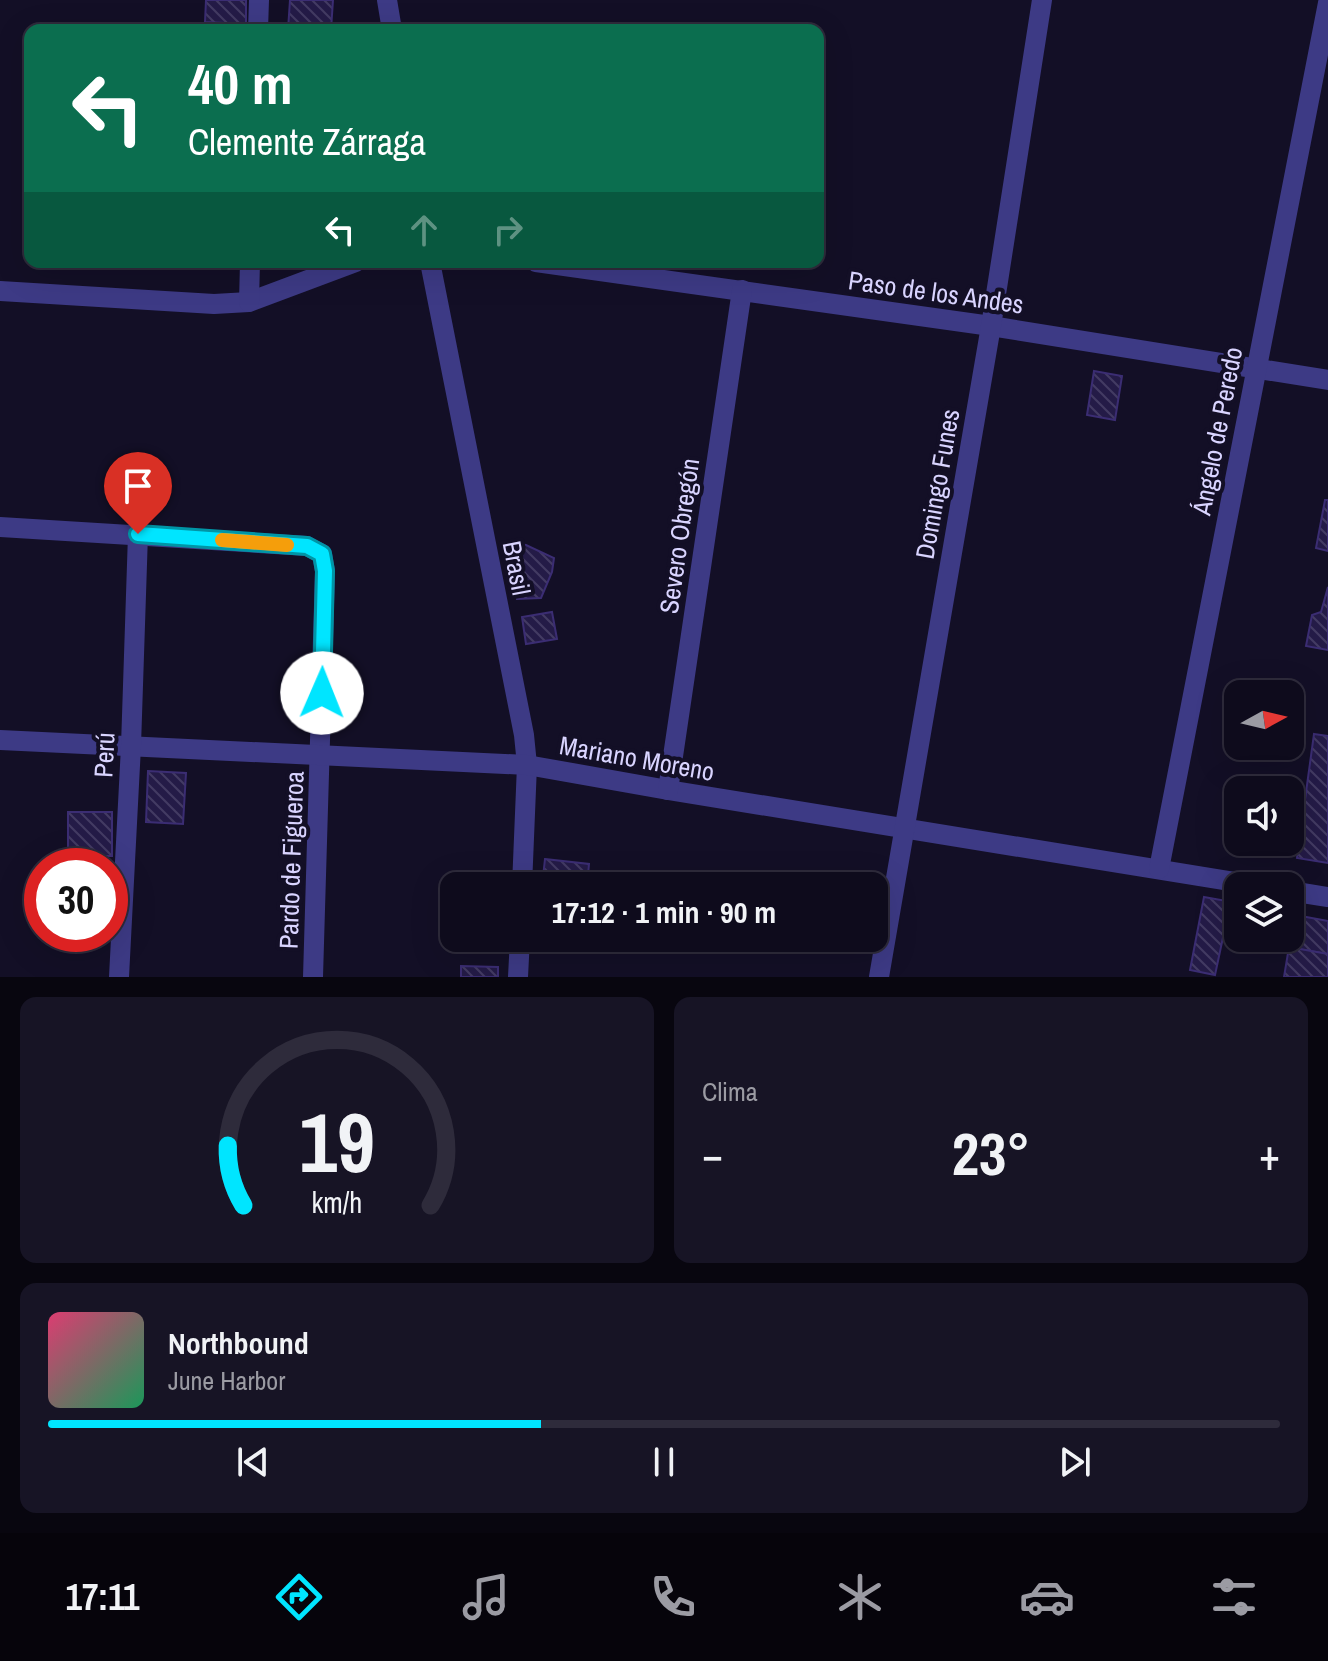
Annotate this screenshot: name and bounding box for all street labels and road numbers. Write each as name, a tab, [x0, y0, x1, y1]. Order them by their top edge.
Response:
street label: Paso de los Andes	[846, 262, 1026, 322]
street label: Ángelo de Peredo	[1183, 344, 1250, 519]
street label: Domingo Funes	[907, 406, 967, 562]
street label: Severo Obregón	[651, 456, 707, 616]
street label: Brasil	[495, 538, 539, 598]
street label: Mariano Moreno	[557, 727, 717, 789]
street label: Perú	[85, 732, 123, 778]
street label: Pardo de Figueroa	[270, 770, 312, 949]

